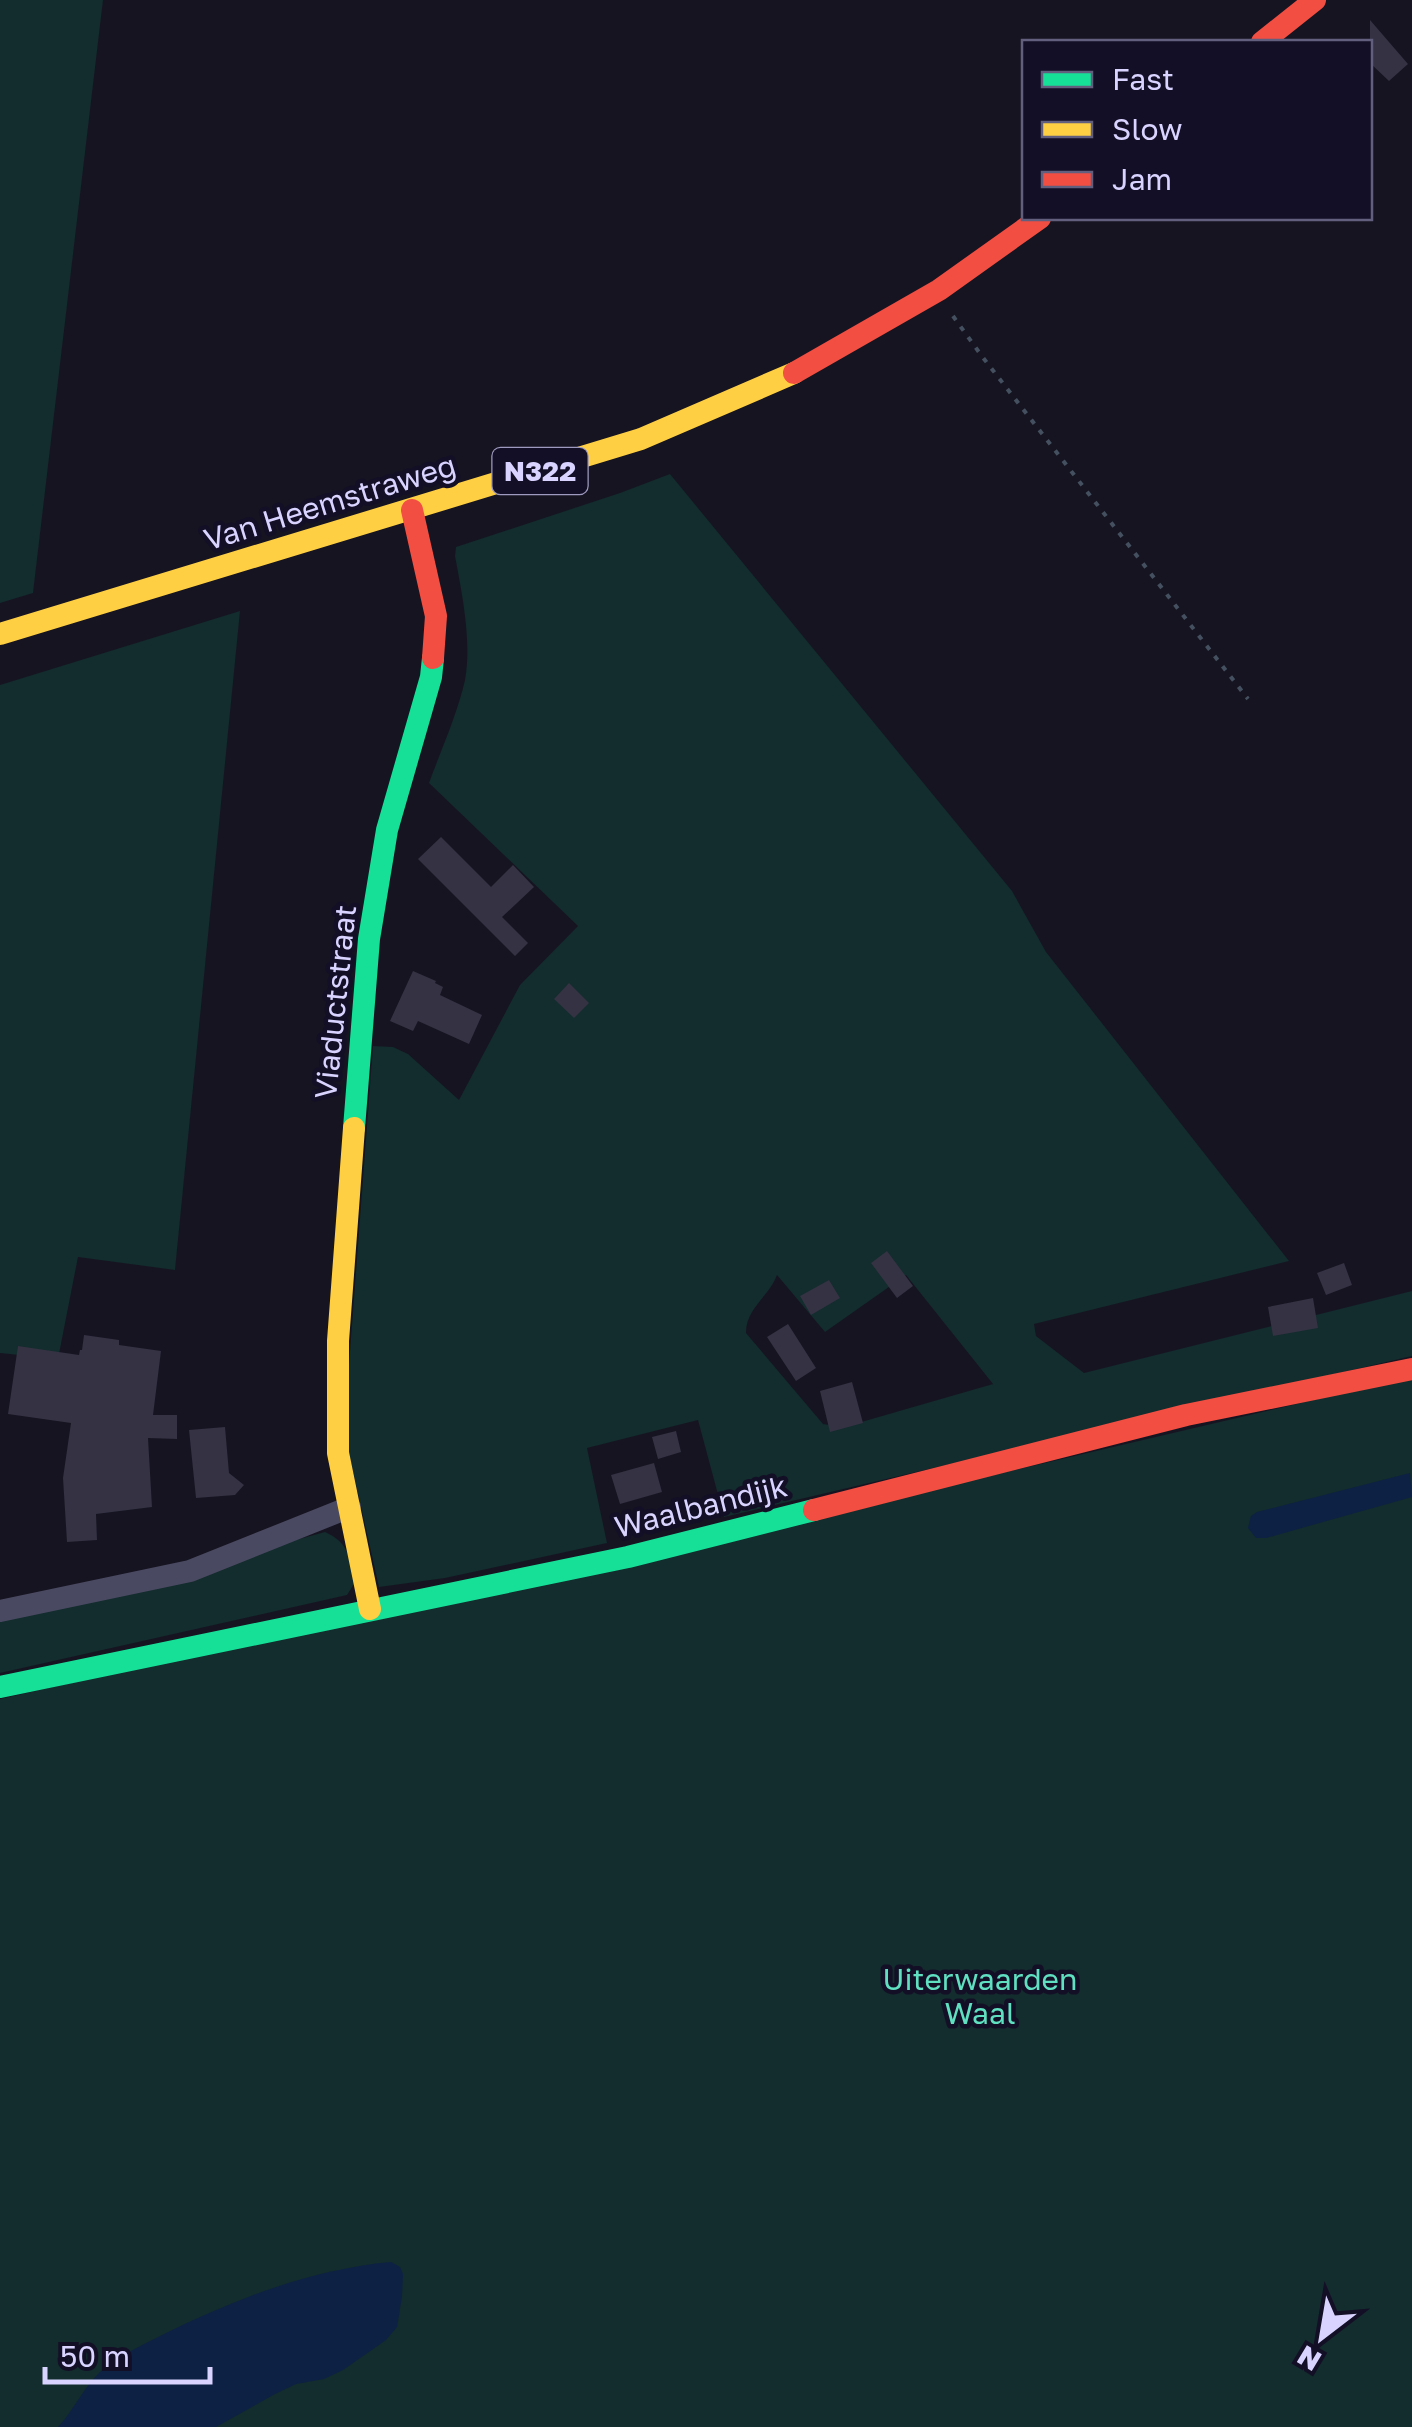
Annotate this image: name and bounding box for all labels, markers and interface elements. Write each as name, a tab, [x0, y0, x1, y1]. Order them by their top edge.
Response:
legend	[1022, 40, 1372, 220]
text: Fast	[1112, 61, 1174, 97]
text: Slow	[1112, 111, 1183, 147]
text: Jam	[1112, 161, 1172, 197]
street label: Van Heemstraweg	[200, 447, 460, 557]
road number: N322	[492, 448, 588, 494]
street label: Viaductstraat	[307, 903, 363, 1101]
street label: Waalbandijk	[611, 1467, 791, 1545]
park label: Uiterwaarden Waal	[883, 1961, 1077, 2031]
north arrow	[1272, 2287, 1372, 2387]
scale bar	[45, 2322, 210, 2384]
text: 50 m	[60, 2338, 130, 2374]
text: N	[1291, 2339, 1326, 2378]

